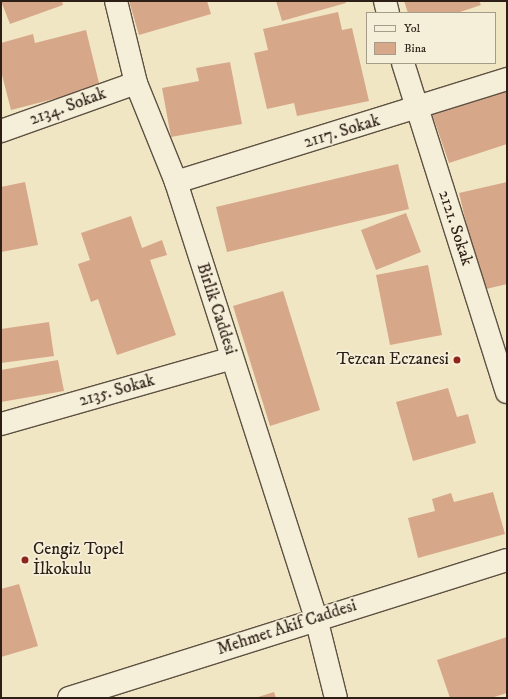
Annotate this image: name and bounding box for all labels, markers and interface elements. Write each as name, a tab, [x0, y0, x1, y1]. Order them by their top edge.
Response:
legend	[366, 12, 496, 64]
text: Yol	[404, 21, 420, 36]
text: Bina	[404, 41, 426, 56]
street label: 2134. Sokak	[27, 84, 109, 130]
street label: 2117. Sokak	[301, 111, 383, 153]
street label: 2121. Sokak	[433, 188, 477, 268]
street label: Birlik Caddesi	[192, 260, 240, 358]
place label: Tezcan Eczanesi	[336, 350, 449, 370]
marker: Tezcan Eczanesi	[452, 355, 462, 365]
street label: 2135. Sokak	[77, 370, 157, 412]
place label: Cengiz Topel İlkokulu	[33, 540, 124, 580]
marker: Cengiz Topel İlkokulu	[20, 555, 30, 565]
street label: Mehmet Akif Caddesi	[215, 596, 359, 660]

